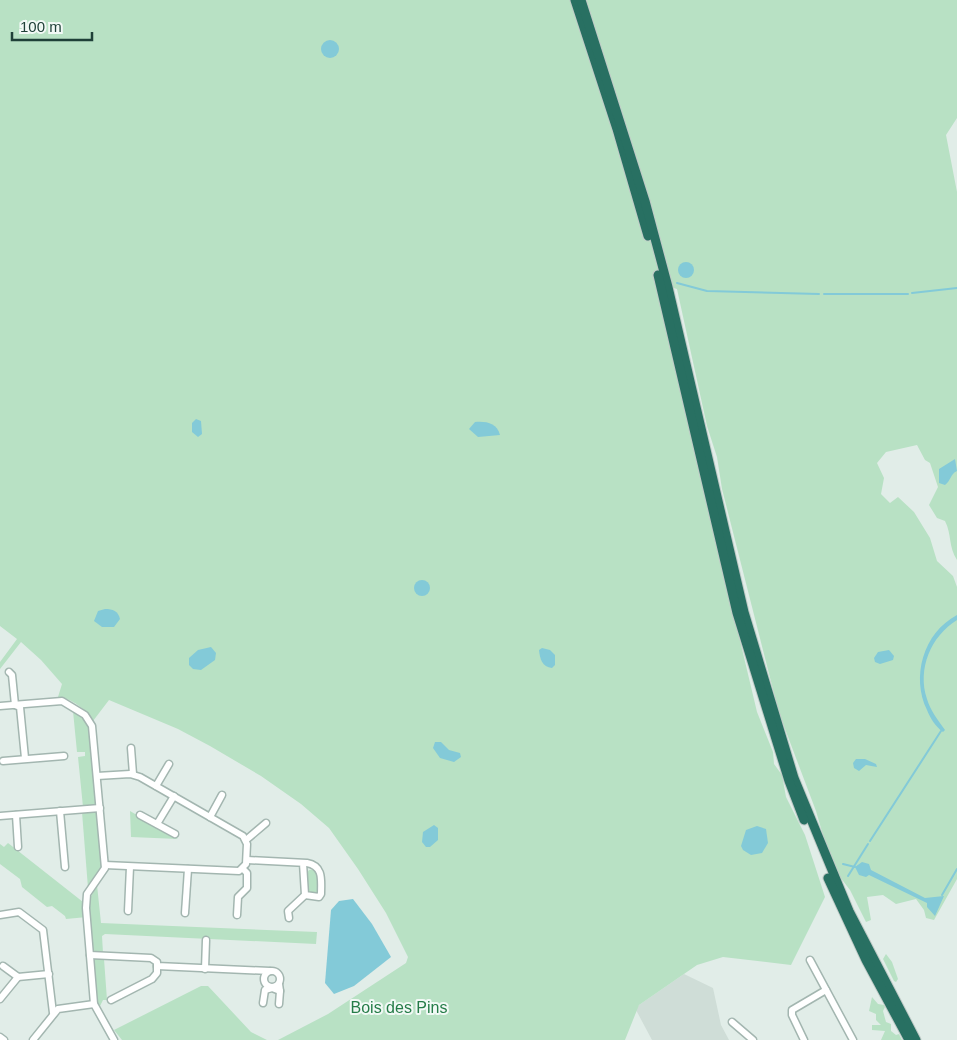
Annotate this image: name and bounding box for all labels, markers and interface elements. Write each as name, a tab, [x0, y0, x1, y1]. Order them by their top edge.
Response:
scale bar	[12, 10, 92, 42]
text: 100 m	[20, 18, 62, 35]
park label: Bois des Pins	[351, 999, 447, 1016]

